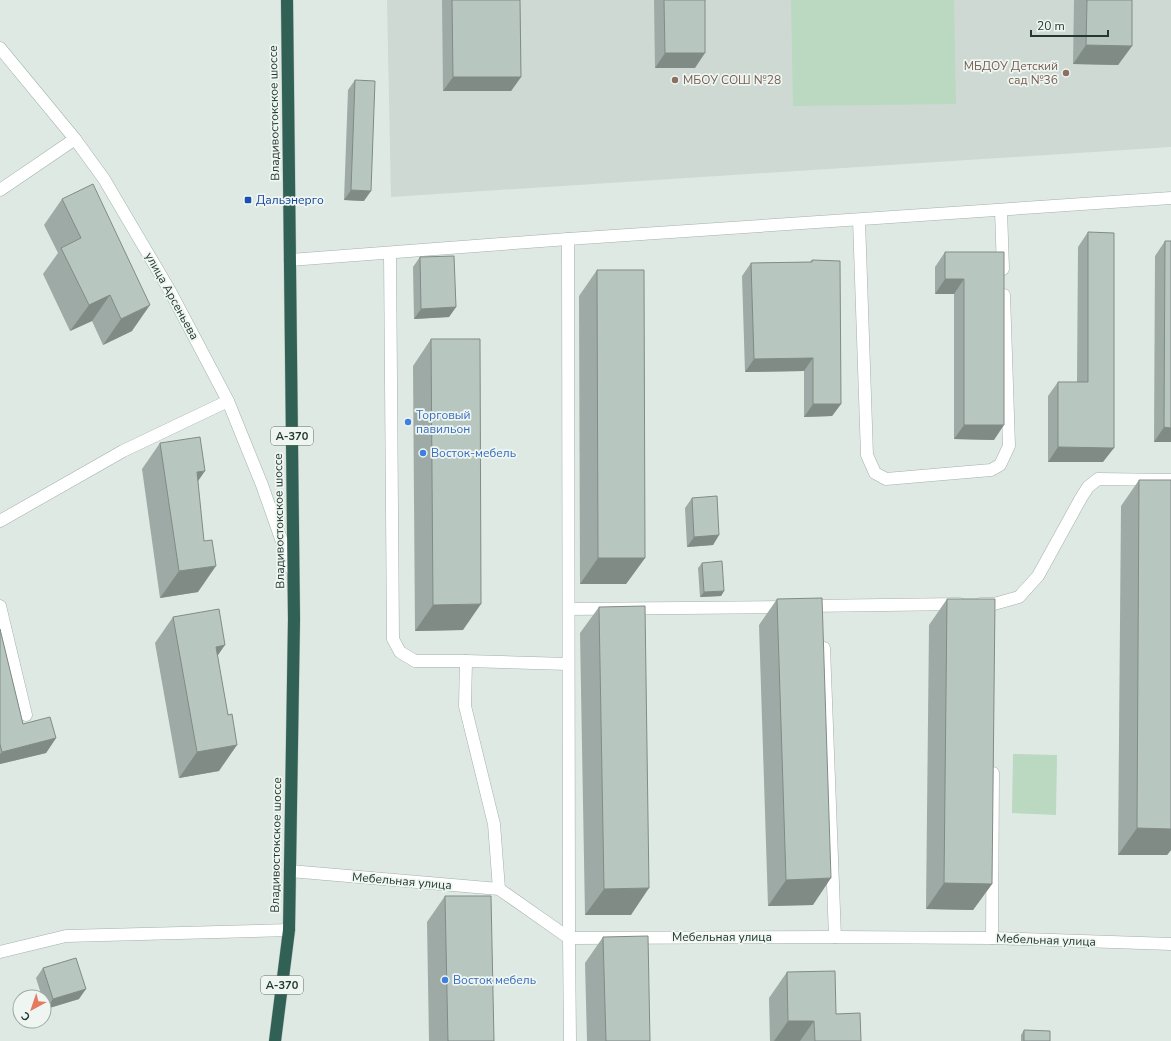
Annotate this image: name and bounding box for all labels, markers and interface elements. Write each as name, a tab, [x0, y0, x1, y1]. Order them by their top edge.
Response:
scale bar	[1031, 12, 1108, 38]
text: 20 m	[1037, 18, 1065, 34]
street label: Владивостокское шоссе	[265, 45, 283, 181]
place label: МБДОУ Детский сад №36	[964, 58, 1058, 88]
marker: МБДОУ Детский сад №36	[1061, 68, 1071, 78]
place label: МБОУ СОШ №28	[683, 72, 781, 88]
marker: МБОУ СОШ №28	[670, 75, 680, 85]
place label: Дальэнерго	[256, 192, 324, 208]
marker: Дальэнерго	[243, 195, 253, 205]
street label: улица Арсеньева	[141, 249, 203, 343]
place label: Торговый павильон	[416, 407, 471, 437]
marker: Торговый павильон	[403, 417, 413, 427]
road number: А-370	[271, 427, 313, 445]
place label: Восток-мебель	[431, 445, 516, 461]
marker: Восток-мебель	[418, 448, 428, 458]
street label: Владивостокское шоссе	[270, 453, 288, 589]
street label: Владивостокское шоссе	[267, 777, 285, 913]
street label: Мебельная улица	[352, 869, 452, 893]
street label: Мебельная улица	[672, 929, 772, 945]
street label: Мебельная улица	[996, 930, 1096, 950]
place label: Восток мебель	[453, 972, 536, 988]
marker: Восток мебель	[440, 975, 450, 985]
road number: А-370	[261, 976, 303, 994]
north arrow	[12, 989, 52, 1029]
text: С	[18, 1008, 34, 1024]

